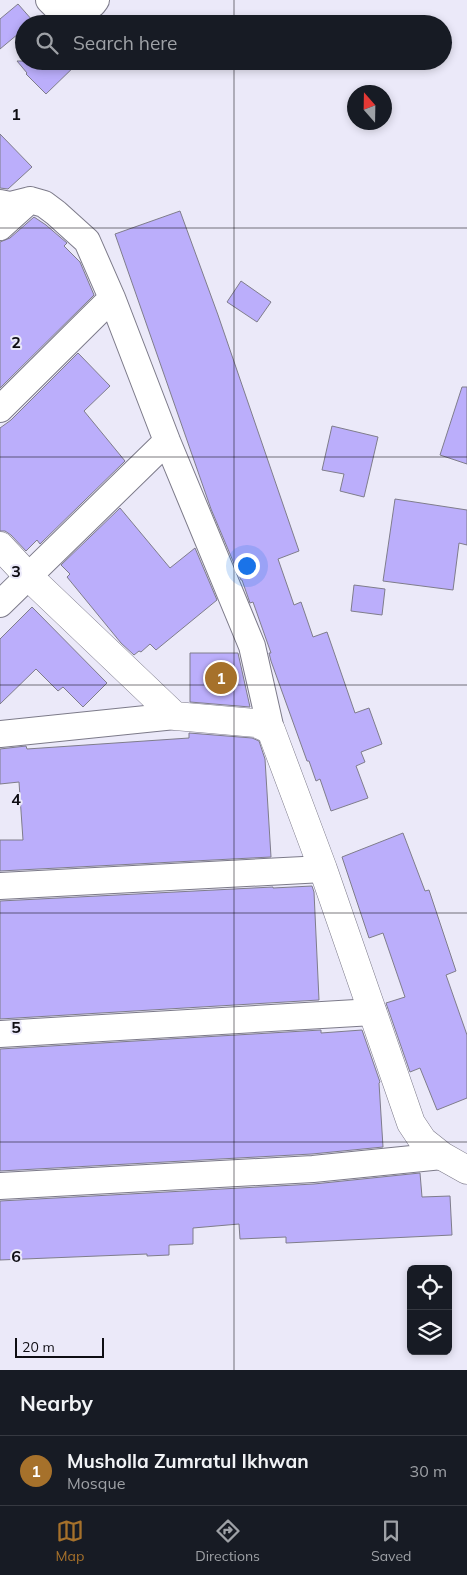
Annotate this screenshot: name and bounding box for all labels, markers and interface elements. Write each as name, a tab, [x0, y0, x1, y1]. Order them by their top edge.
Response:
search box	[15, 15, 452, 70]
icon: search	[33, 29, 61, 57]
text: Search here	[73, 31, 177, 55]
north arrow	[347, 85, 392, 130]
text: 1	[11, 104, 21, 124]
text: 2	[11, 332, 21, 352]
your location	[234, 553, 260, 579]
text: 3	[11, 561, 21, 581]
pin: 1	[205, 659, 237, 697]
text: 4	[11, 789, 21, 809]
text: 5	[11, 1017, 21, 1037]
text: 6	[11, 1246, 21, 1266]
map controls	[407, 1265, 452, 1355]
button: locate	[407, 1265, 452, 1310]
button: layers	[407, 1310, 452, 1355]
scale bar	[15, 1335, 104, 1358]
text: 20 m	[22, 1338, 55, 1356]
text: Nearby	[20, 1390, 93, 1416]
text: Musholla Zumratul Ikhwan	[67, 1449, 309, 1473]
text: 1	[31, 1461, 41, 1481]
text: 30 m	[410, 1461, 447, 1481]
text: Mosque	[67, 1473, 125, 1493]
tab: Map	[56, 1517, 84, 1565]
tab: Directions	[195, 1517, 260, 1565]
tab: Saved	[371, 1517, 411, 1565]

